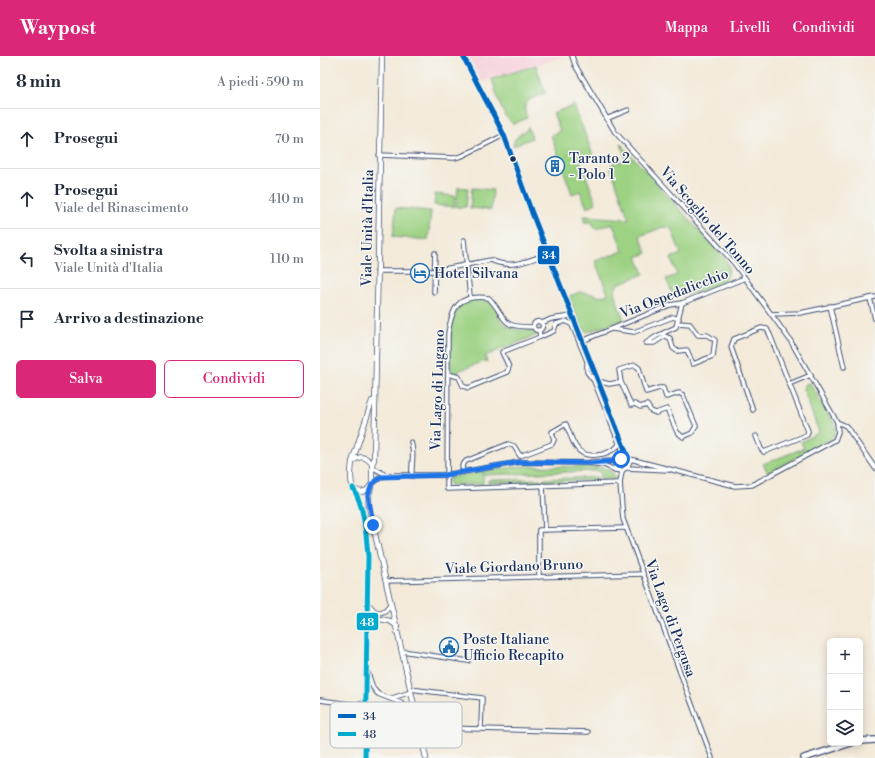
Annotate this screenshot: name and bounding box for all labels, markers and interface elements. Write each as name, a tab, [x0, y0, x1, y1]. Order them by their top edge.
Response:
text: Waypost	[20, 16, 96, 40]
text: Mappa	[665, 19, 708, 37]
text: Livelli	[730, 19, 770, 37]
text: Condividi	[792, 19, 855, 37]
text: 8 min	[16, 71, 61, 93]
text: A piedi · 590 m	[217, 74, 304, 90]
icon: ahead	[16, 128, 38, 150]
text: Prosegui	[54, 129, 118, 148]
text: 70 m	[275, 131, 304, 147]
place label: Taranto 2 - Polo 1	[569, 150, 630, 184]
unlabelled marker	[508, 154, 518, 164]
building icon: Taranto 2 - Polo 1	[544, 155, 566, 177]
street label: Via Scoglio del Tonno	[655, 162, 759, 278]
street label: Viale Unità d'Italia	[358, 168, 378, 288]
text: Prosegui	[54, 181, 118, 200]
icon: ahead	[16, 188, 38, 210]
text: 410 m	[268, 191, 304, 207]
text: Viale del Rinascimento	[54, 200, 189, 216]
text: Svolta a sinistra	[54, 241, 163, 260]
line badge: 34	[537, 245, 560, 265]
icon: left	[16, 248, 38, 270]
text: 34	[542, 249, 556, 263]
text: 110 m	[270, 251, 304, 267]
text: Viale Unità d'Italia	[54, 260, 163, 276]
hotel icon: Hotel Silvana	[409, 262, 431, 284]
place label: Hotel Silvana	[434, 265, 519, 283]
street label: Via Ospedalicchio	[617, 265, 731, 323]
icon: arrive	[16, 308, 38, 330]
text: Arrivo a destinazione	[54, 309, 204, 328]
street label: Via Lago di Lugano	[427, 329, 449, 452]
button: Salva	[16, 360, 156, 398]
button: Condividi	[164, 360, 304, 398]
route start	[612, 450, 630, 468]
route end	[364, 516, 382, 534]
street label: Viale Giordano Bruno	[444, 556, 584, 578]
street label: Via Lago di Pergusa	[640, 556, 700, 680]
line badge: 48	[356, 612, 379, 631]
text: 48	[360, 616, 374, 630]
place label: Poste Italiane Ufficio Recapito	[463, 631, 564, 665]
public building icon: Poste Italiane Ufficio Recapito	[438, 636, 460, 658]
map controls	[827, 638, 863, 746]
button: +	[827, 638, 863, 674]
button: −	[827, 674, 863, 710]
legend	[330, 702, 462, 748]
text: 34	[363, 710, 376, 724]
button: layers	[827, 710, 863, 746]
text: 48	[363, 728, 377, 742]

